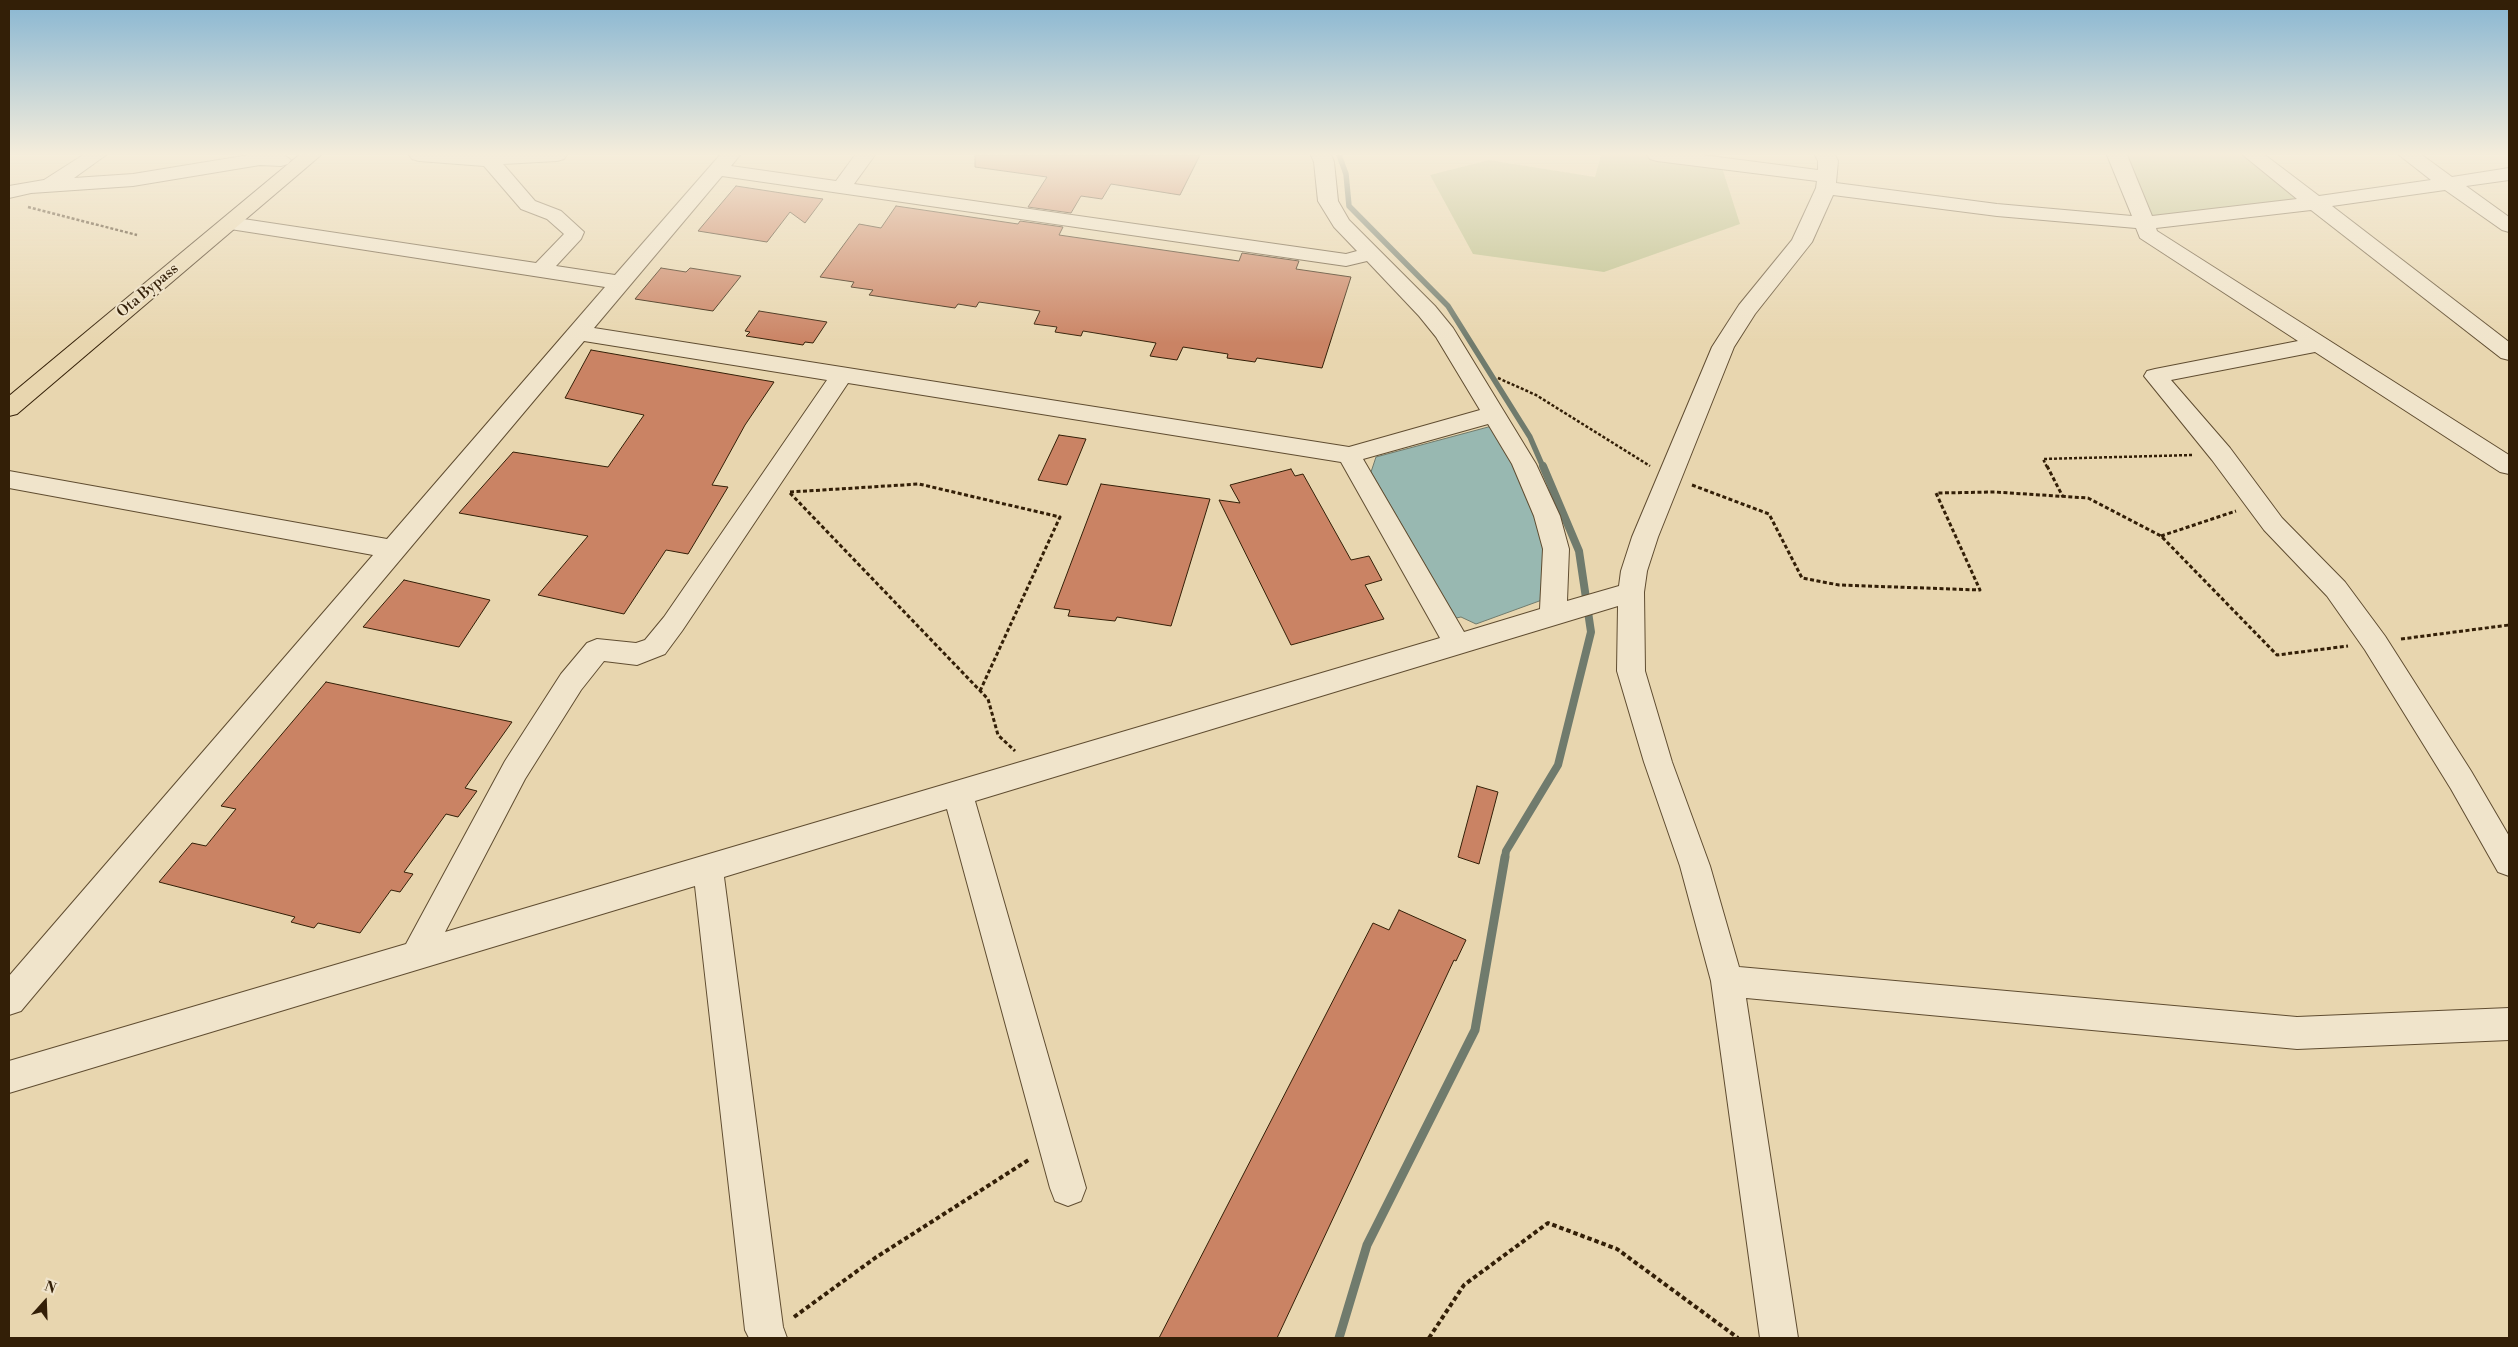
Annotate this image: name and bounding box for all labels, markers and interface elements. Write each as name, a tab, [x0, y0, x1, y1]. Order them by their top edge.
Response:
street label: Ota Bypass	[114, 260, 182, 322]
north arrow	[20, 1277, 70, 1327]
text: N	[42, 1278, 58, 1298]

